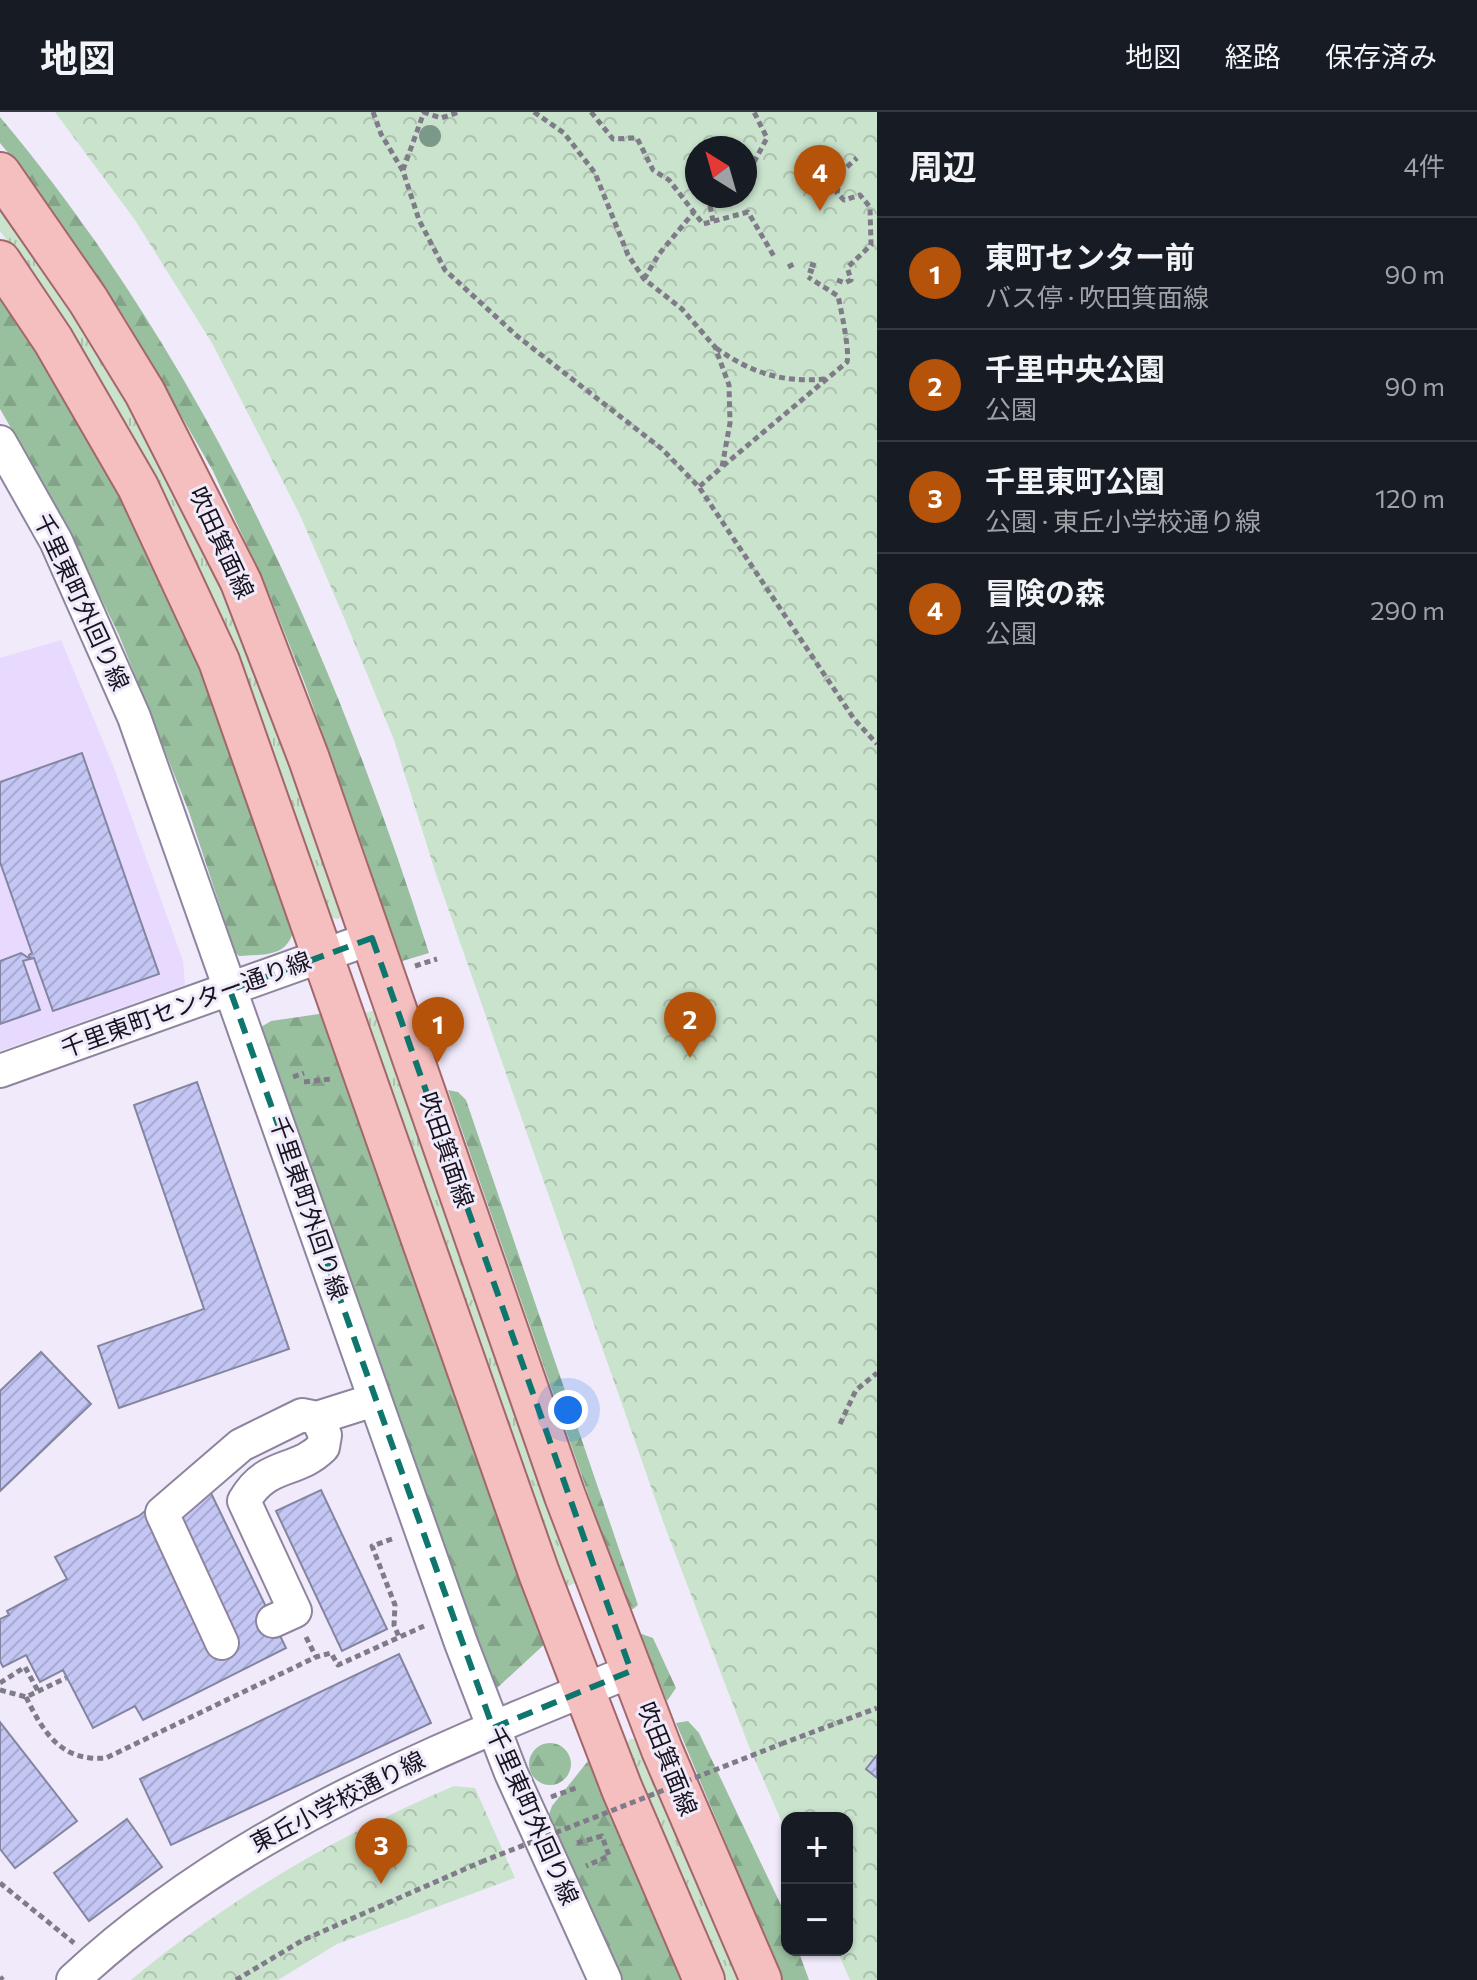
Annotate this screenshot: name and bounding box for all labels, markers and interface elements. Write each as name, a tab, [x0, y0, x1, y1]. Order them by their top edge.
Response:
text: 地図	[40, 33, 116, 80]
text: 地図	[1125, 39, 1181, 73]
text: 経路	[1225, 39, 1281, 73]
text: 保存済み	[1325, 39, 1437, 73]
north arrow	[685, 136, 757, 208]
text: 周辺	[909, 144, 977, 186]
pin: 4	[794, 145, 846, 211]
text: 4件	[1403, 150, 1445, 181]
text: 東町センター前	[985, 237, 1195, 274]
text: 1	[929, 258, 941, 289]
text: 90 m	[1385, 258, 1445, 289]
text: バス停 · 吹田箕面線	[985, 281, 1209, 312]
text: 千里中央公園	[985, 349, 1165, 386]
text: 2	[928, 370, 942, 401]
text: 90 m	[1385, 370, 1445, 401]
text: 公園	[985, 393, 1037, 424]
text: 千里東町公園	[985, 461, 1165, 498]
street label: 吹田箕面線	[184, 482, 261, 603]
text: 3	[927, 482, 943, 513]
text: 120 m	[1375, 482, 1445, 513]
text: 公園 · 東丘小学校通り線	[985, 505, 1261, 536]
street label: 千里東町外回り線	[29, 508, 136, 694]
text: 冒険の森	[985, 573, 1105, 610]
text: 4	[927, 594, 943, 625]
text: 290 m	[1370, 594, 1445, 625]
text: 公園	[985, 617, 1037, 648]
street label: 千里東町センター通り線	[56, 945, 314, 1062]
pin: 2	[664, 992, 716, 1058]
pin: 1	[412, 997, 464, 1063]
street label: 吹田箕面線	[414, 1088, 481, 1211]
street label: 千里東町外回り線	[264, 1112, 354, 1303]
your location	[548, 1390, 588, 1430]
street label: 吹田箕面線	[632, 1697, 704, 1820]
street label: 千里東町外回り線	[481, 1722, 586, 1909]
street label: 東丘小学校通り線	[245, 1744, 429, 1857]
map controls	[781, 1812, 853, 1956]
button: +	[781, 1812, 853, 1884]
pin: 3	[355, 1818, 407, 1884]
button: −	[781, 1884, 853, 1956]

